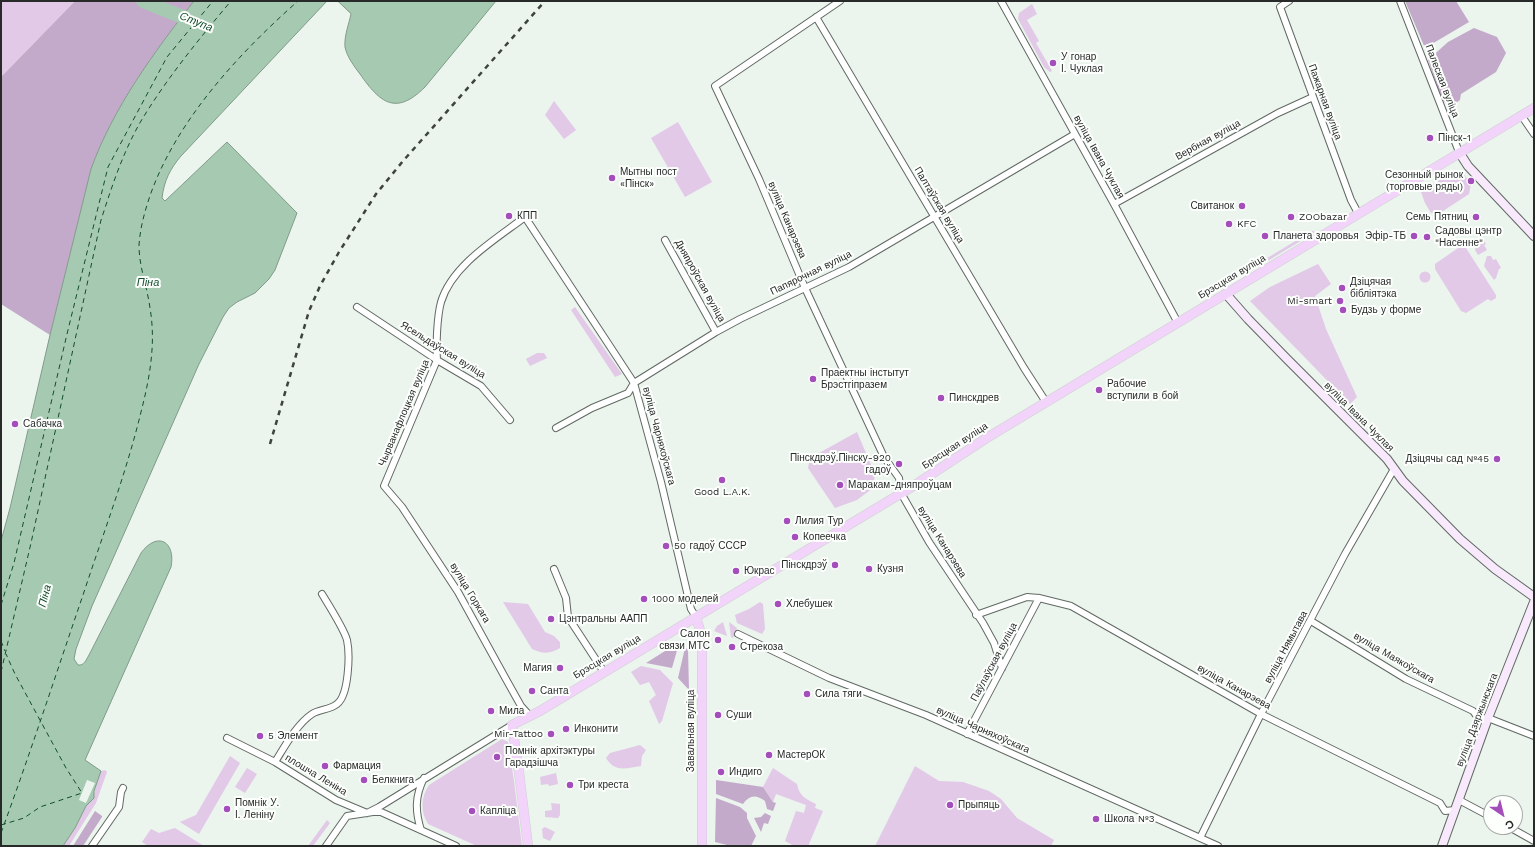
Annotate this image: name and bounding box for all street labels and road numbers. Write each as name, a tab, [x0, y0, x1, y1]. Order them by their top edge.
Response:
street label: Палеская вуліца	[1423, 43, 1461, 119]
street label: Пажарная вуліца	[1306, 63, 1344, 141]
street label: вуліца Івана Чуклая	[1071, 113, 1127, 201]
street label: Вербная вуліца	[1173, 117, 1243, 163]
street label: Палтаўская вуліца	[912, 165, 966, 245]
street label: вуліца Канарэева	[765, 180, 809, 260]
street label: Дняпроўская вуліца	[672, 238, 728, 324]
street label: Папярочная вуліца	[768, 248, 854, 298]
street label: Брэсцкая вуліца	[1196, 252, 1268, 302]
street label: Ясельдаўская вуліца	[398, 319, 488, 381]
street label: Чырванафлоцкая вуліца	[376, 358, 432, 468]
street label: вуліца Івана Чуклая	[1322, 380, 1396, 454]
street label: вуліца Чарняхоўскага	[640, 386, 678, 486]
street label: Брэсцкая вуліца	[920, 420, 990, 472]
street label: вуліца Канарэева	[915, 504, 969, 580]
street label: вуліца Горкага	[447, 561, 493, 625]
street label: вуліца Нямытава	[1262, 609, 1310, 685]
street label: Паўлаўская вуліца	[968, 621, 1020, 703]
street label: вуліца Маякоўскага	[1351, 630, 1437, 686]
street label: Брэсцкая вуліца	[571, 632, 643, 682]
street label: вуліца Канарэева	[1195, 662, 1273, 712]
street label: вуліца Дзяржынскага	[1454, 672, 1500, 768]
street label: Завальная вуліца	[685, 690, 697, 772]
street label: вуліца Чарняхоўскага	[934, 704, 1032, 756]
street label: плошча Леніна	[283, 752, 349, 798]

